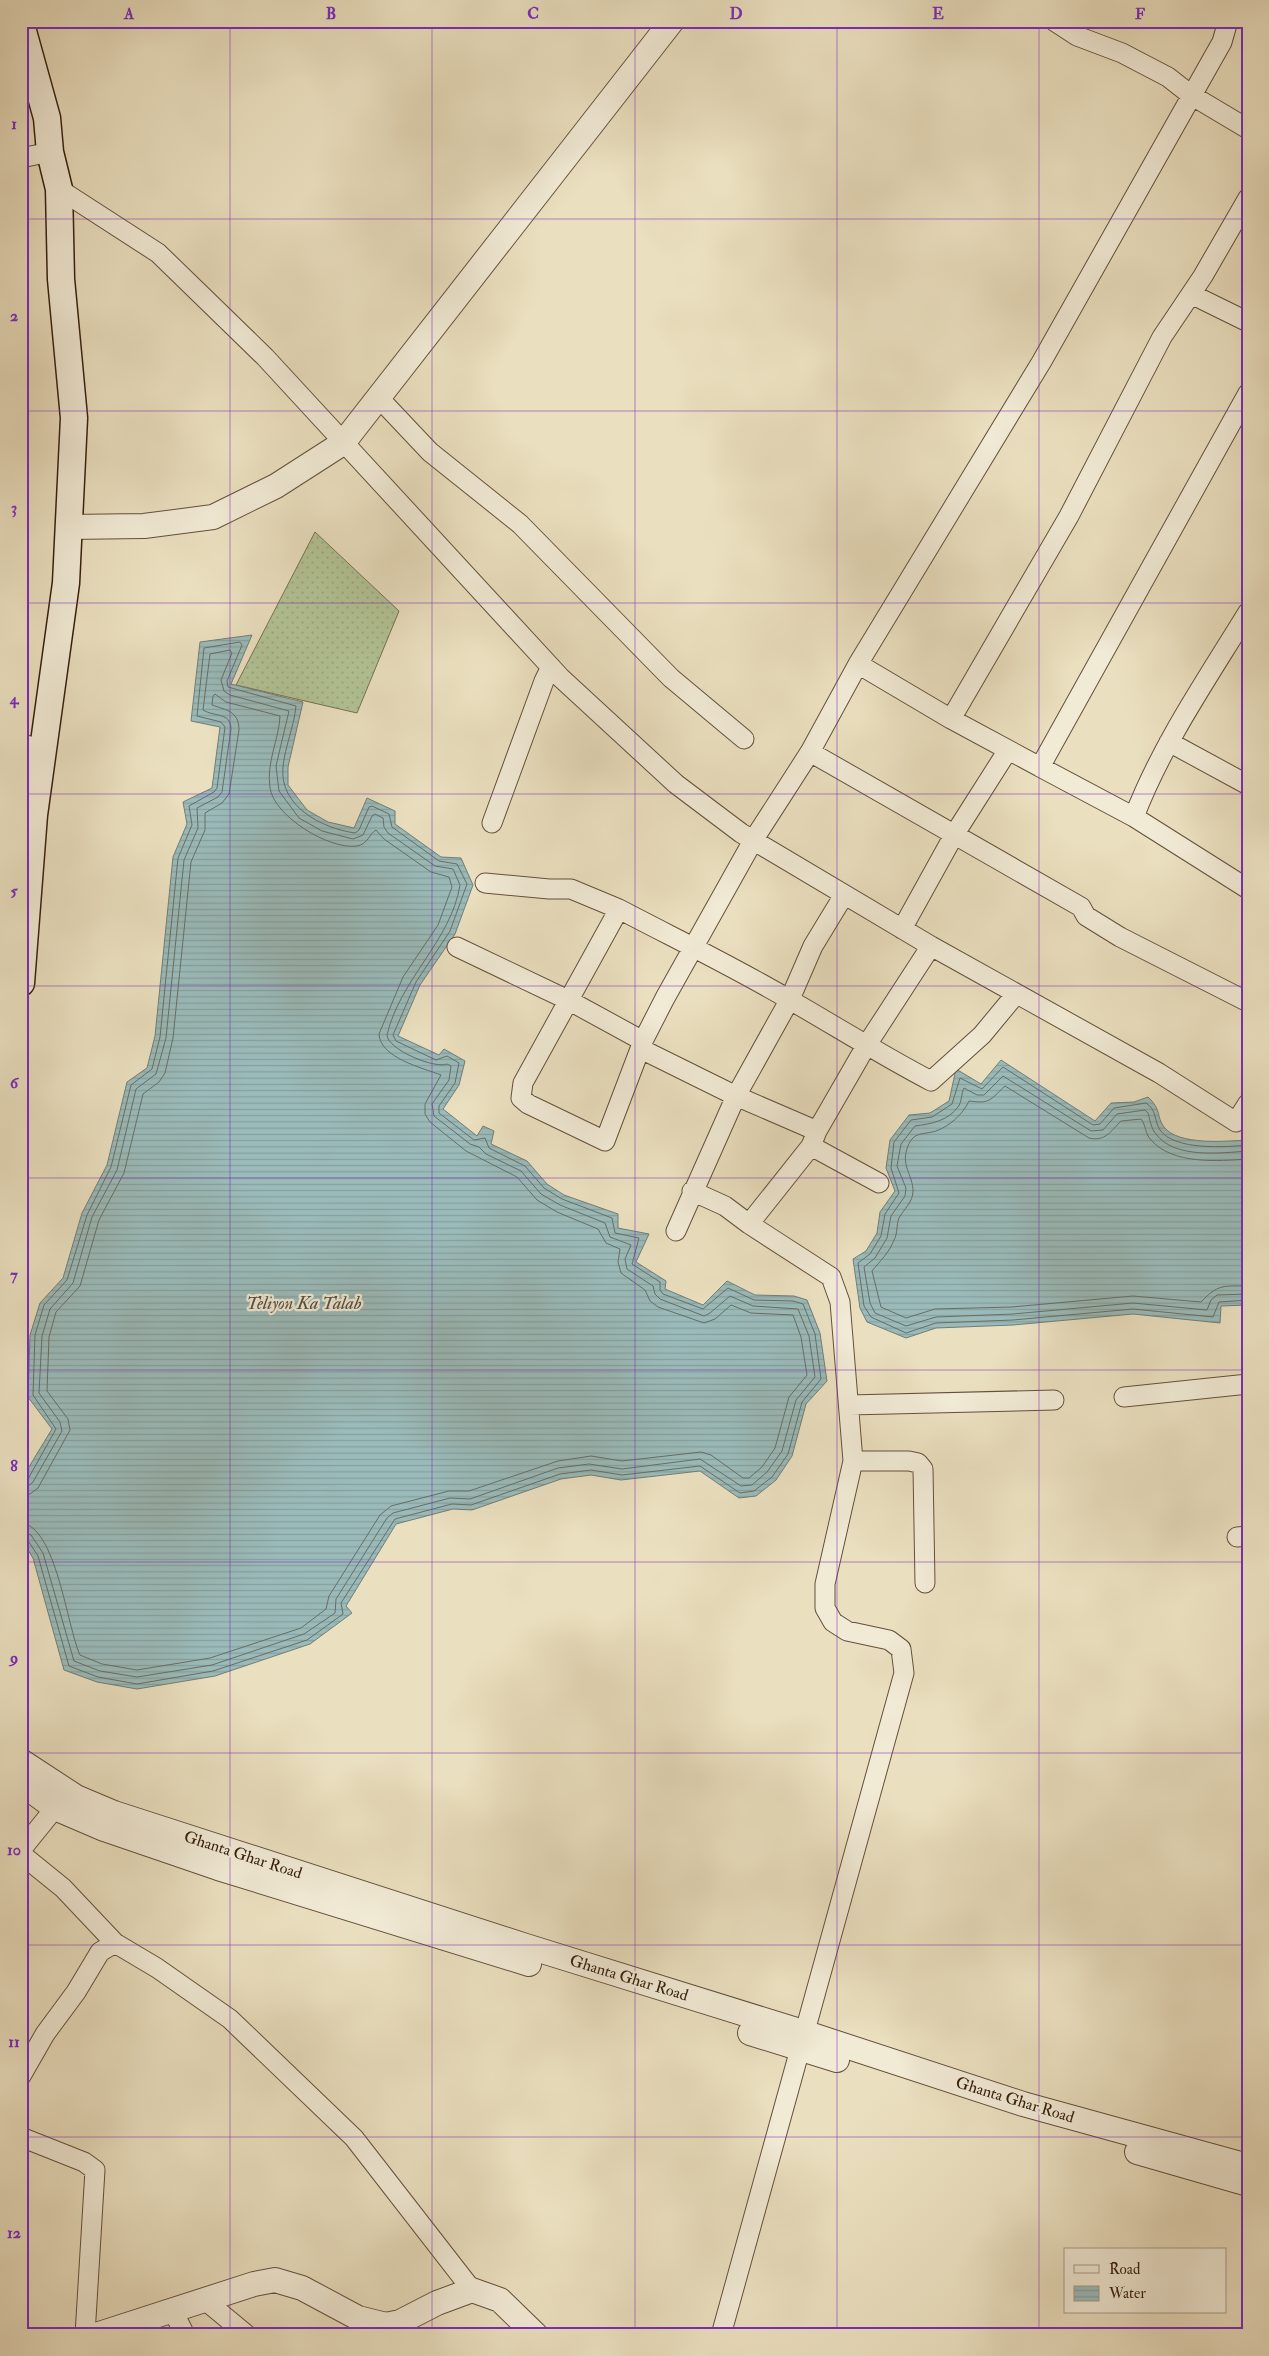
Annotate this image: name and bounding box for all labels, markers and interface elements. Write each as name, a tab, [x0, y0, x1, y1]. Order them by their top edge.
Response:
text: A	[123, 4, 135, 24]
text: B	[326, 4, 336, 24]
text: C	[527, 4, 539, 24]
text: D	[729, 4, 743, 24]
text: E	[932, 4, 944, 24]
text: F	[1135, 4, 1145, 24]
text: 1	[11, 114, 17, 134]
text: 2	[10, 306, 18, 326]
text: 3	[11, 498, 17, 518]
text: 4	[9, 689, 20, 709]
text: 5	[10, 881, 18, 901]
text: 6	[10, 1073, 20, 1093]
text: 7	[10, 1265, 18, 1285]
water label: Teliyon Ka Talab	[246, 1292, 362, 1315]
text: 8	[10, 1456, 18, 1476]
text: 9	[8, 1648, 18, 1668]
street label: Ghanta Ghar Road	[181, 1827, 305, 1884]
text: 10	[7, 1840, 21, 1860]
street label: Ghanta Ghar Road	[567, 1950, 691, 2006]
text: 11	[8, 2032, 20, 2052]
street label: Ghanta Ghar Road	[953, 2072, 1077, 2128]
text: 12	[7, 2223, 21, 2243]
legend	[1064, 2248, 1226, 2314]
text: Road	[1109, 2260, 1141, 2279]
text: Water	[1108, 2284, 1146, 2303]

